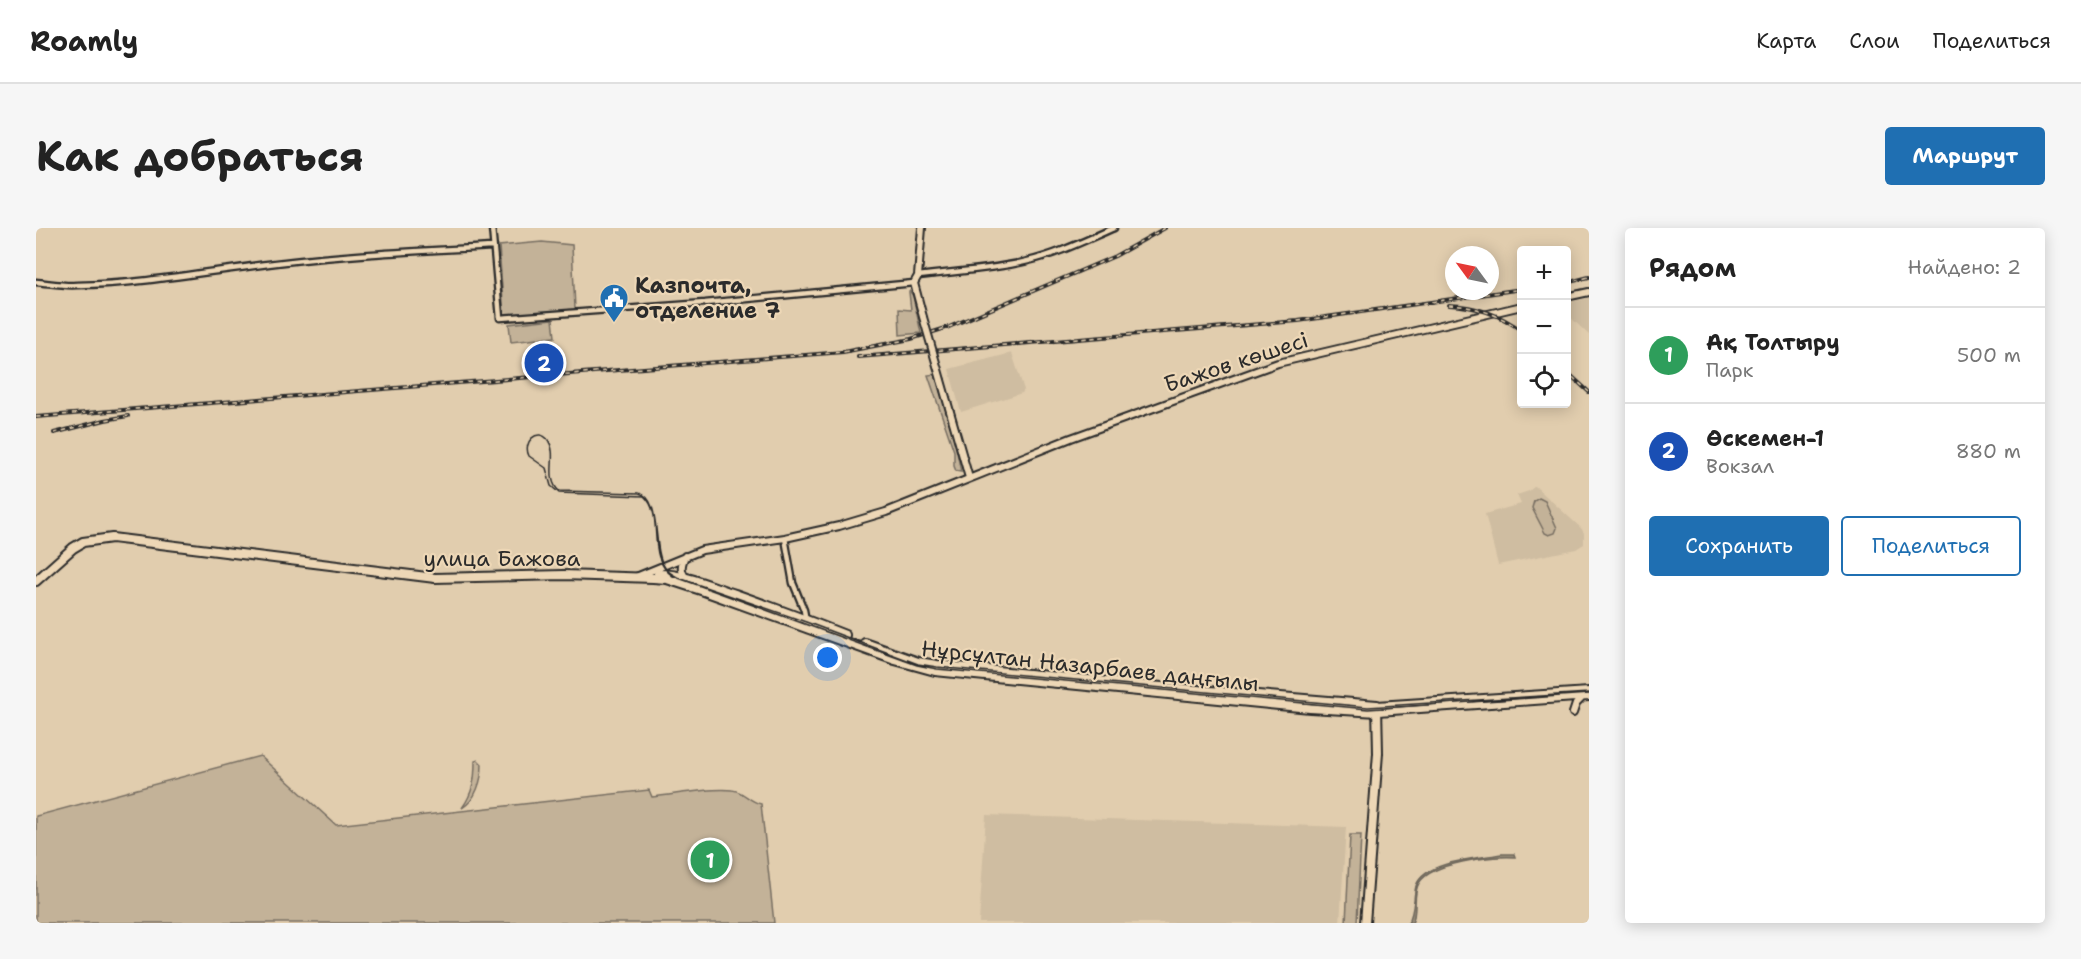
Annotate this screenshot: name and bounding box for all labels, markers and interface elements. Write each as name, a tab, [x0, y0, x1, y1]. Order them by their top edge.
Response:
text: Roamly	[30, 22, 138, 60]
text: Карта	[1756, 27, 1816, 55]
text: Слои	[1849, 27, 1900, 55]
text: Поделиться	[1933, 27, 2051, 55]
button: Маршрут	[1885, 127, 2045, 185]
text: Как добраться	[36, 128, 364, 184]
north arrow	[1445, 246, 1499, 300]
map controls	[1517, 246, 1571, 408]
button: +	[1517, 246, 1571, 300]
text: Рядом	[1649, 250, 1736, 285]
text: Найдено: 2	[1908, 254, 2021, 280]
place label: Казпочта, отделение 7	[635, 271, 780, 325]
public building icon: Казпочта, отделение 7	[598, 282, 630, 324]
button: −	[1517, 300, 1571, 354]
street label: Бажов көшесі	[1160, 325, 1312, 399]
text: Ақ Толтыру	[1706, 328, 1840, 357]
pin: 2	[524, 340, 564, 386]
text: 1	[1664, 342, 1673, 368]
text: 500 m	[1957, 342, 2021, 368]
button: locate	[1517, 354, 1571, 408]
text: Парк	[1706, 357, 1753, 383]
text: Өскемен-1	[1706, 424, 1824, 453]
text: 2	[1662, 438, 1676, 464]
text: 880 m	[1956, 438, 2021, 464]
text: Вокзал	[1706, 453, 1774, 479]
button: Сохранить	[1649, 516, 1829, 576]
button: Поделиться	[1841, 516, 2021, 576]
street label: улица Бажова	[424, 544, 581, 573]
street label: Нұрсұлтан Назарбаев даңғылы	[920, 634, 1260, 698]
your location	[813, 643, 842, 672]
pin: 1	[690, 838, 730, 882]

